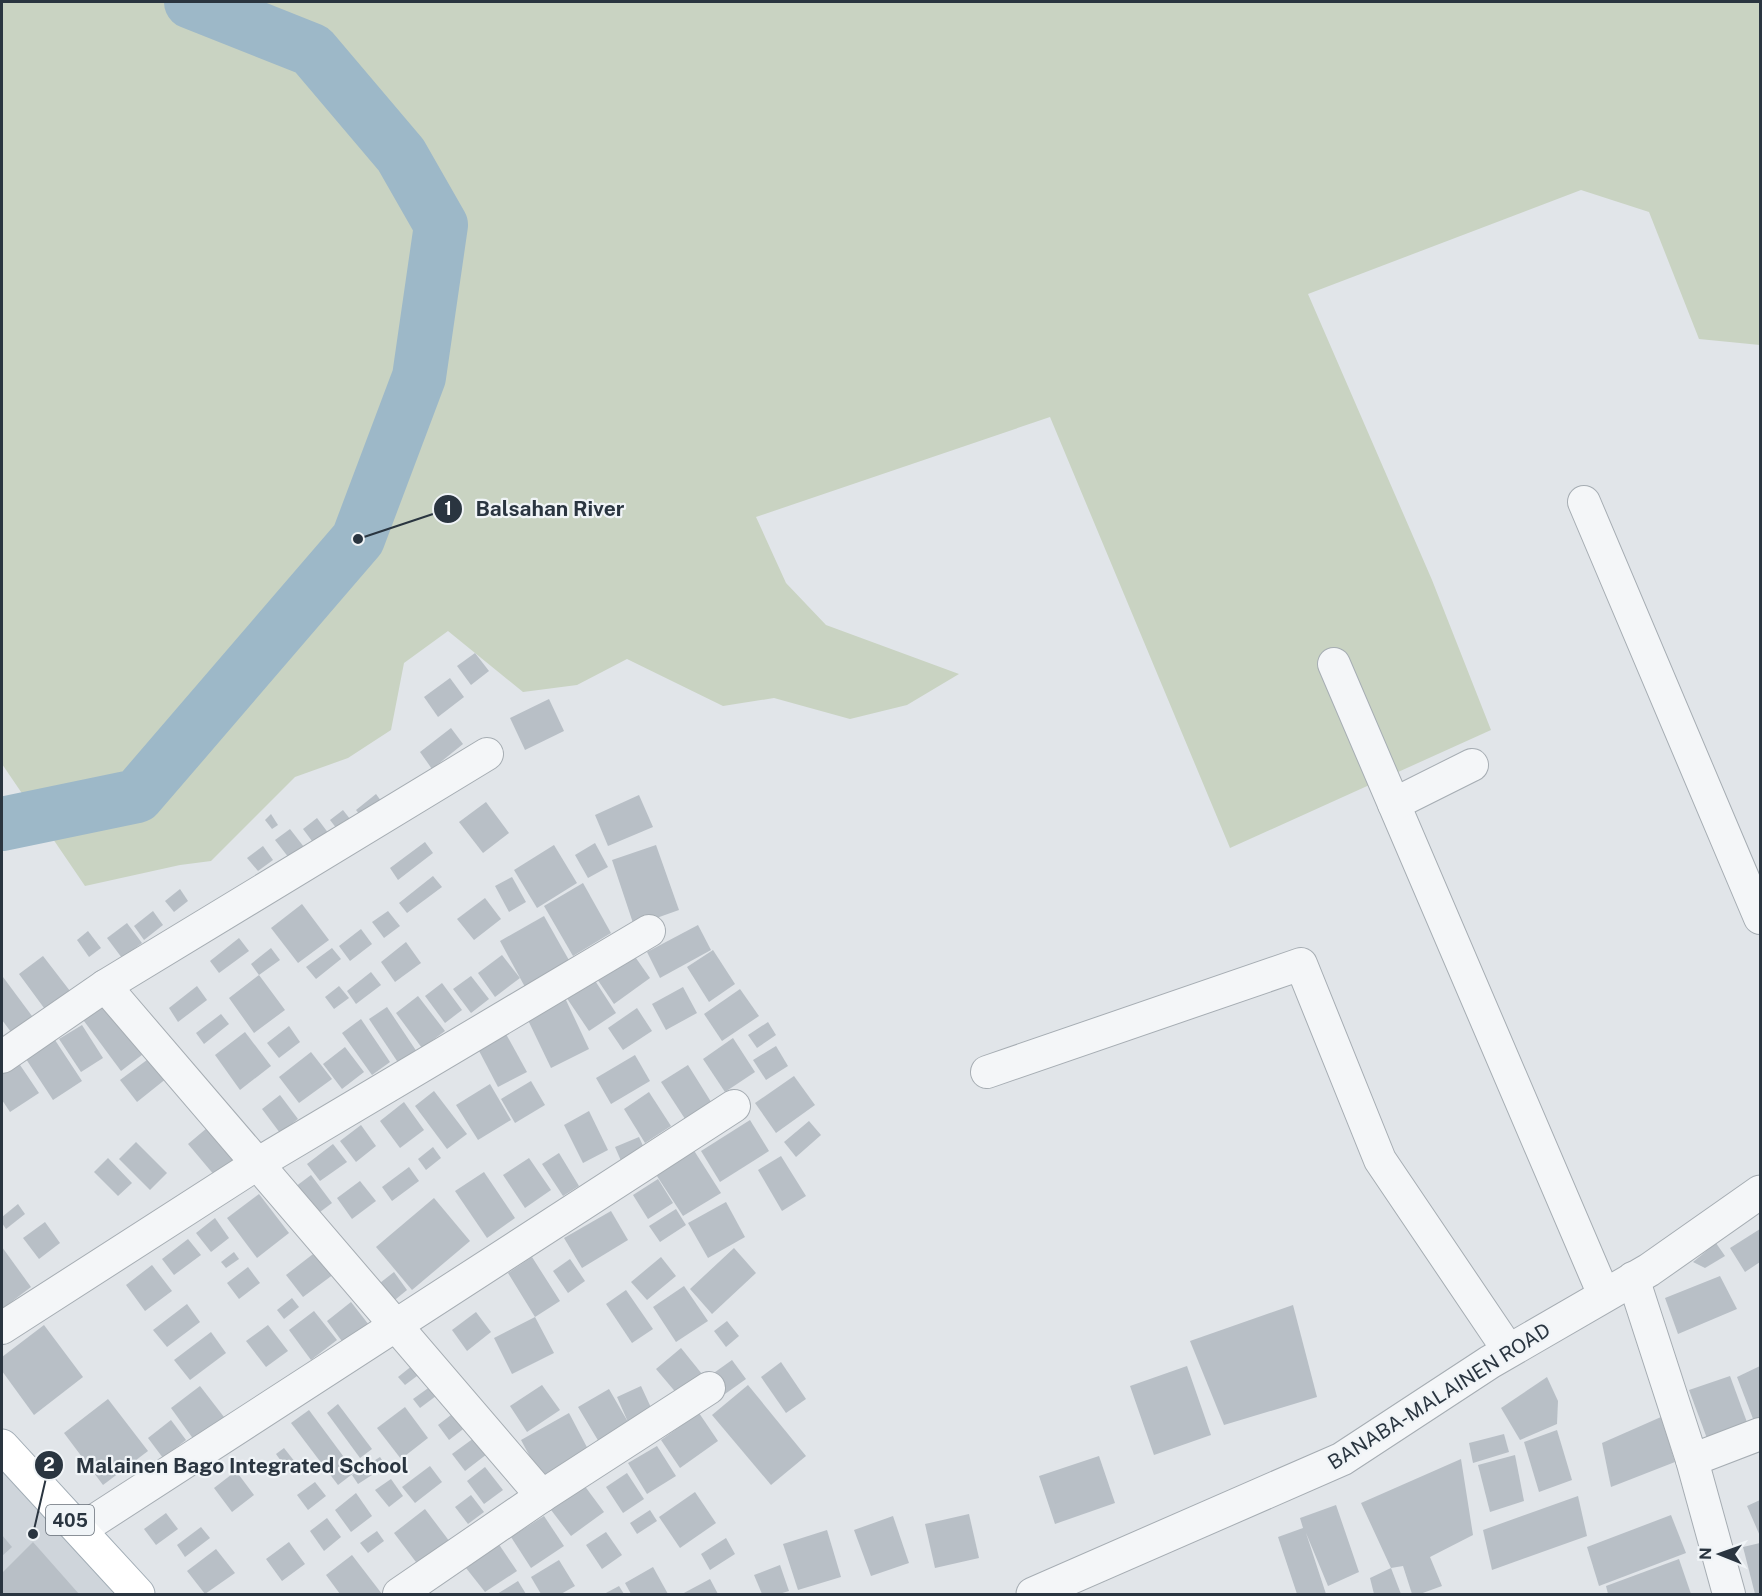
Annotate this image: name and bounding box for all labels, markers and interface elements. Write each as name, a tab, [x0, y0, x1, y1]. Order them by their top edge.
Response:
callout: Balsahan River	[433, 489, 636, 528]
text: Balsahan River	[476, 496, 625, 521]
text: 1	[444, 498, 452, 519]
street label: BANABA-MALAINEN ROAD	[1323, 1318, 1555, 1474]
callout: Malainen Bago Integrated School	[34, 1446, 421, 1485]
text: Malainen Bago Integrated School	[76, 1453, 408, 1478]
text: 2	[43, 1454, 55, 1475]
road number: 405	[46, 1505, 94, 1535]
north arrow	[1690, 1524, 1750, 1584]
text: N	[1696, 1547, 1715, 1560]

